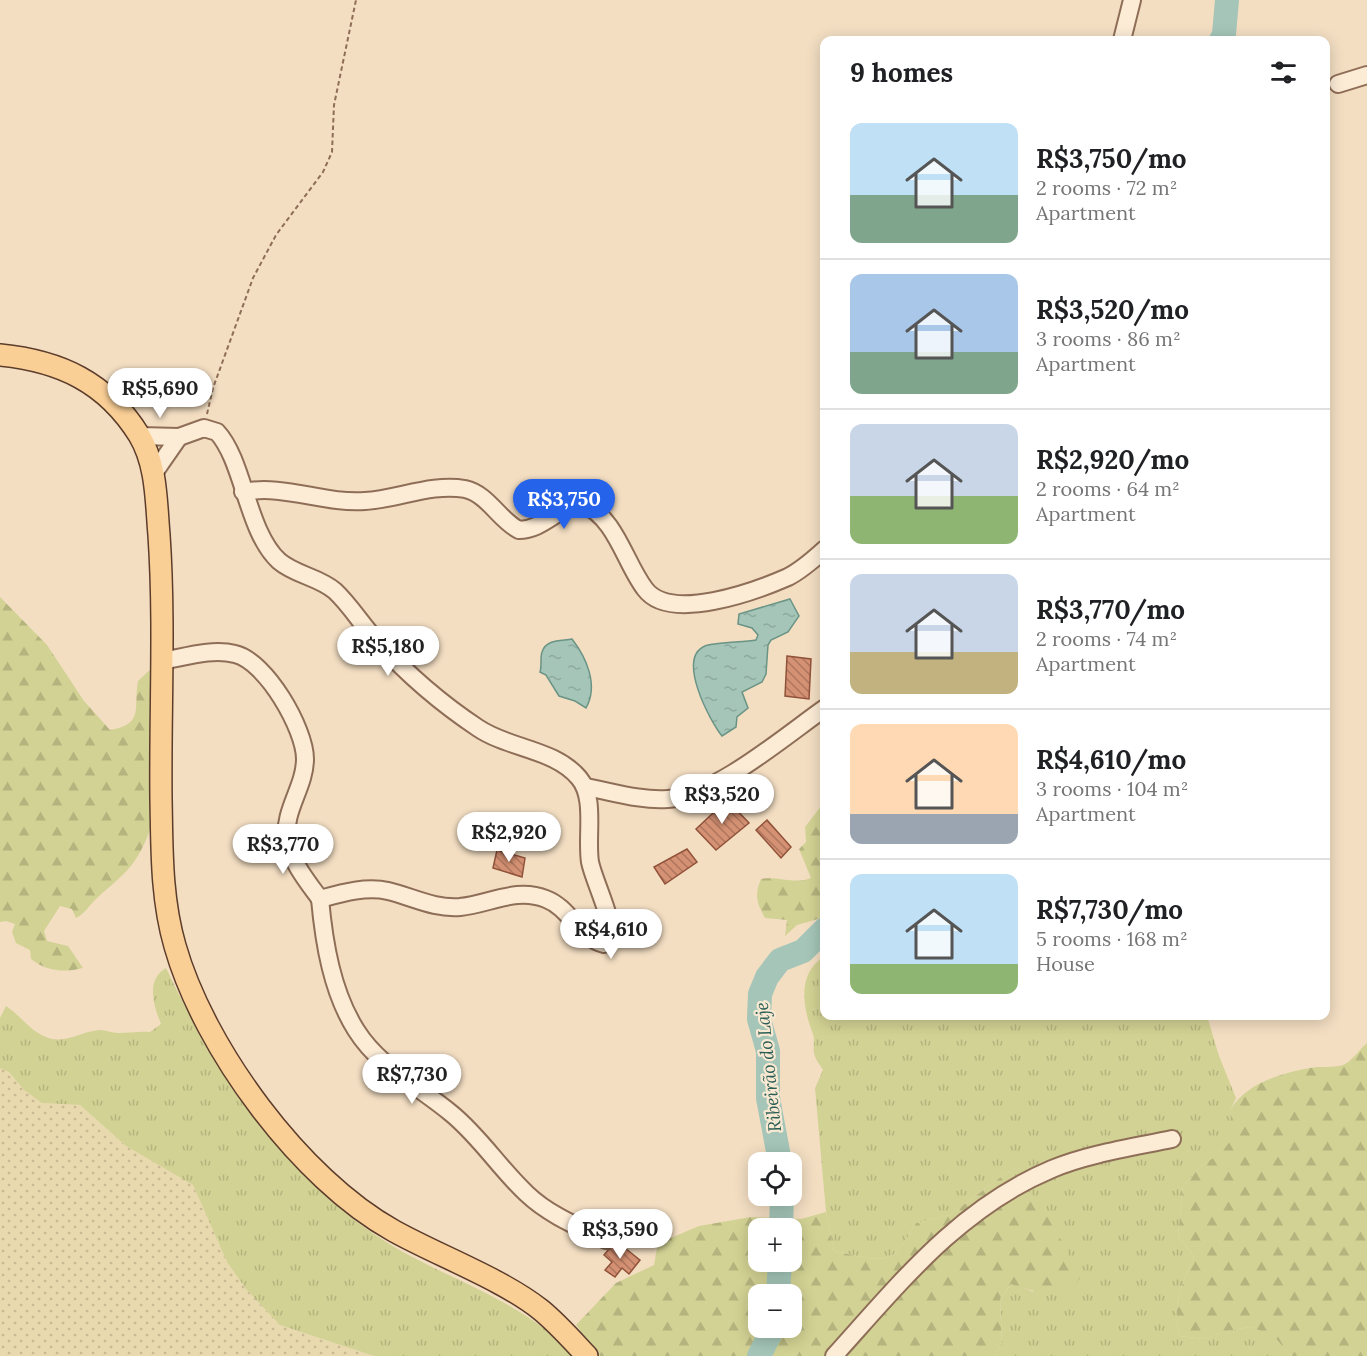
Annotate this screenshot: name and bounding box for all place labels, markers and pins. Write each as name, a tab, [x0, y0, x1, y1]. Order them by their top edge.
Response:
pin: R$5,690	[105, 368, 215, 419]
pin: R$3,750	[509, 479, 619, 530]
pin: R$5,180	[333, 626, 443, 677]
pin: R$3,520	[667, 774, 777, 825]
pin: R$2,920	[454, 812, 564, 863]
pin: R$3,770	[228, 824, 338, 875]
pin: R$4,610	[556, 909, 666, 960]
pin: R$7,730	[357, 1054, 467, 1105]
pin: R$3,590	[565, 1209, 675, 1260]

